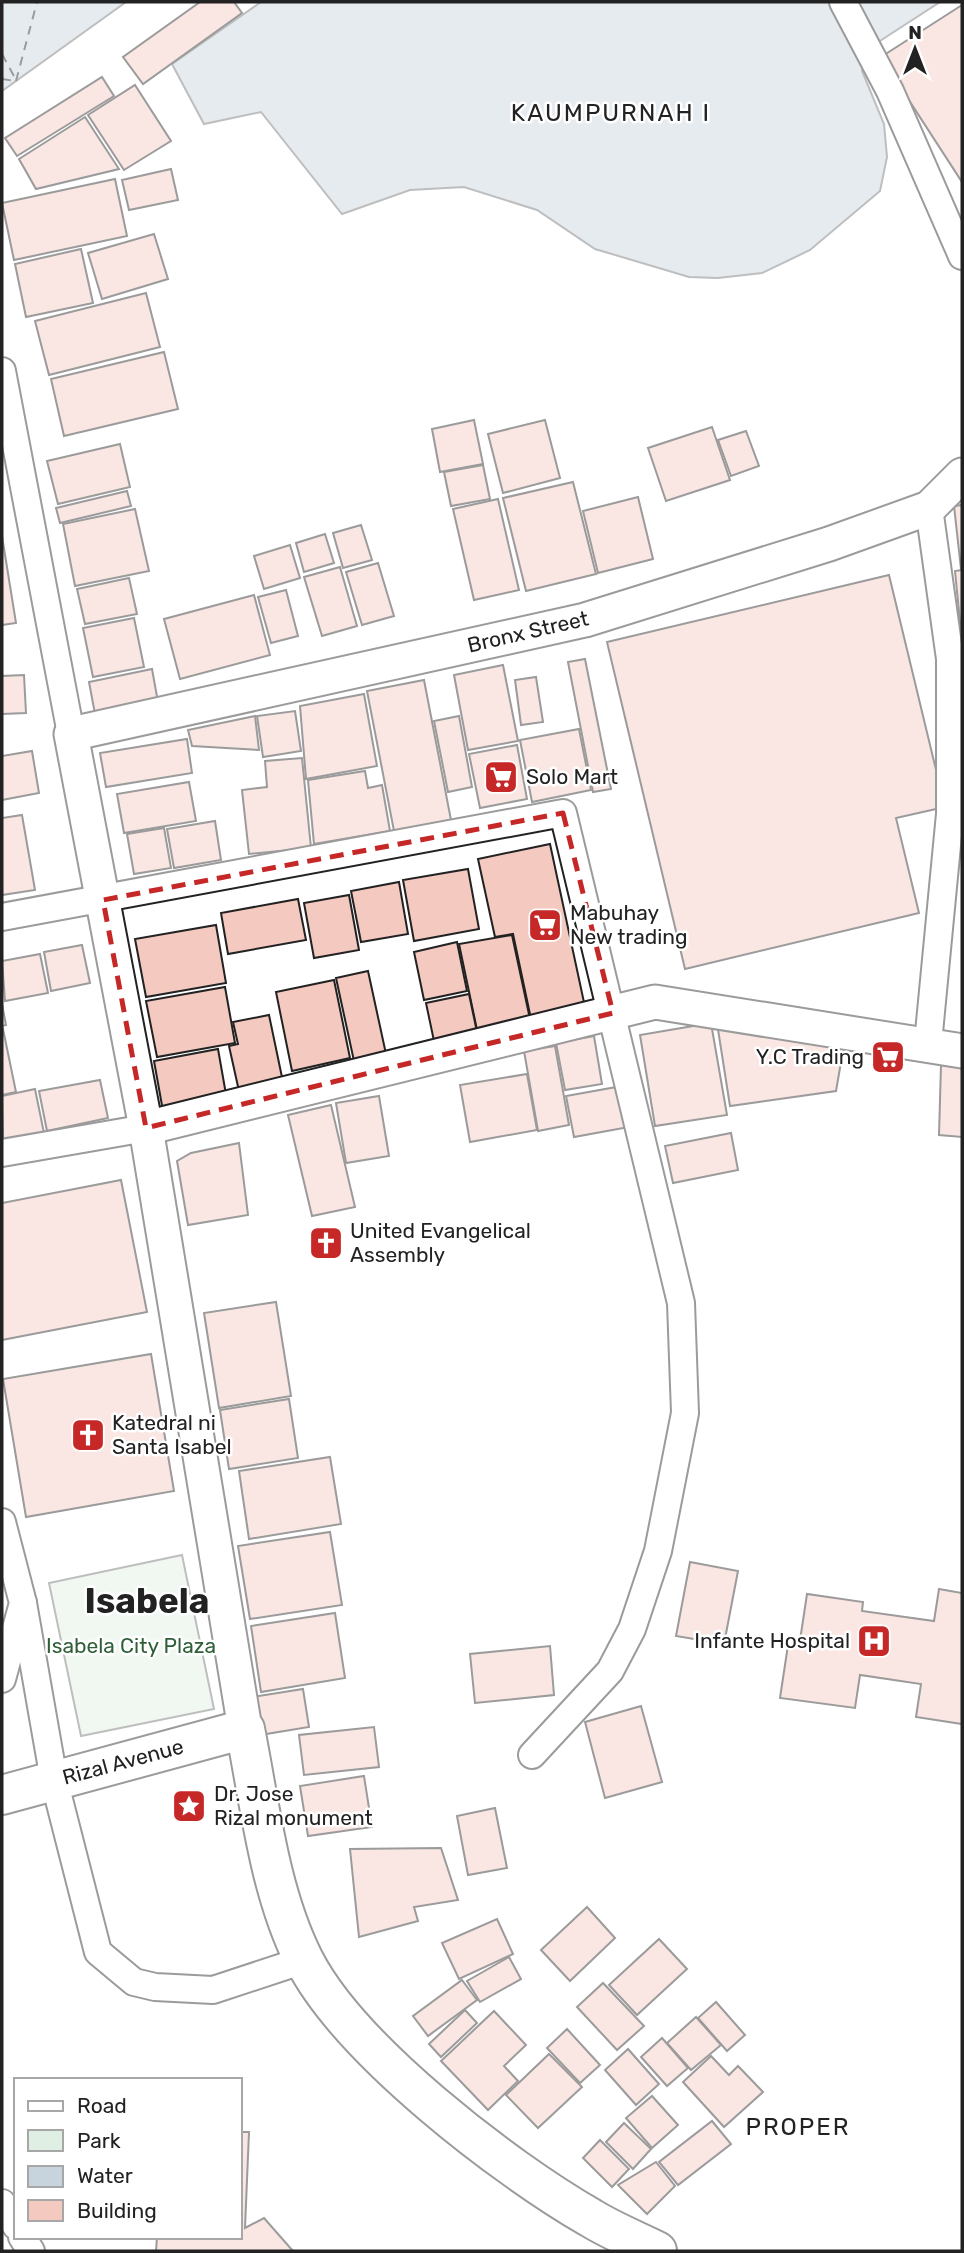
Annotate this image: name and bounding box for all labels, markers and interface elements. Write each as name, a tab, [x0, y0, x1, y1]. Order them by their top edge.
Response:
north arrow	[880, 14, 950, 84]
text: N	[908, 21, 922, 44]
district label: KAUMPURNAH I	[511, 99, 711, 127]
street label: Bronx Street	[465, 605, 591, 658]
supermarket icon: Solo Mart	[482, 758, 520, 796]
place label: Solo Mart	[526, 764, 618, 789]
place label: Mabuhay New trading	[570, 900, 688, 949]
supermarket icon: Mabuhay New trading	[526, 906, 564, 944]
supermarket icon: Y.C Trading	[869, 1038, 907, 1076]
place label: Y.C Trading	[756, 1044, 864, 1069]
place label: United Evangelical Assembly	[350, 1218, 531, 1267]
church icon: United Evangelical Assembly	[307, 1224, 345, 1262]
place label: Katedral ni Santa Isabel	[112, 1410, 232, 1459]
church icon: Katedral ni Santa Isabel	[69, 1416, 107, 1454]
district label: Isabela	[85, 1580, 209, 1622]
hospital icon: Infante Hospital	[855, 1622, 893, 1660]
place label: Infante Hospital	[694, 1628, 850, 1653]
park label: Isabela City Plaza	[46, 1633, 216, 1658]
street label: Rizal Avenue	[60, 1733, 186, 1790]
place label: Dr. Jose Rizal monument	[214, 1781, 373, 1830]
place icon: Dr. Jose Rizal monument	[170, 1787, 208, 1825]
legend	[14, 2078, 242, 2239]
text: Road	[77, 2093, 127, 2118]
district label: PROPER	[745, 2113, 851, 2141]
text: Park	[77, 2128, 121, 2153]
text: Water	[77, 2163, 133, 2188]
text: Building	[77, 2198, 157, 2223]

